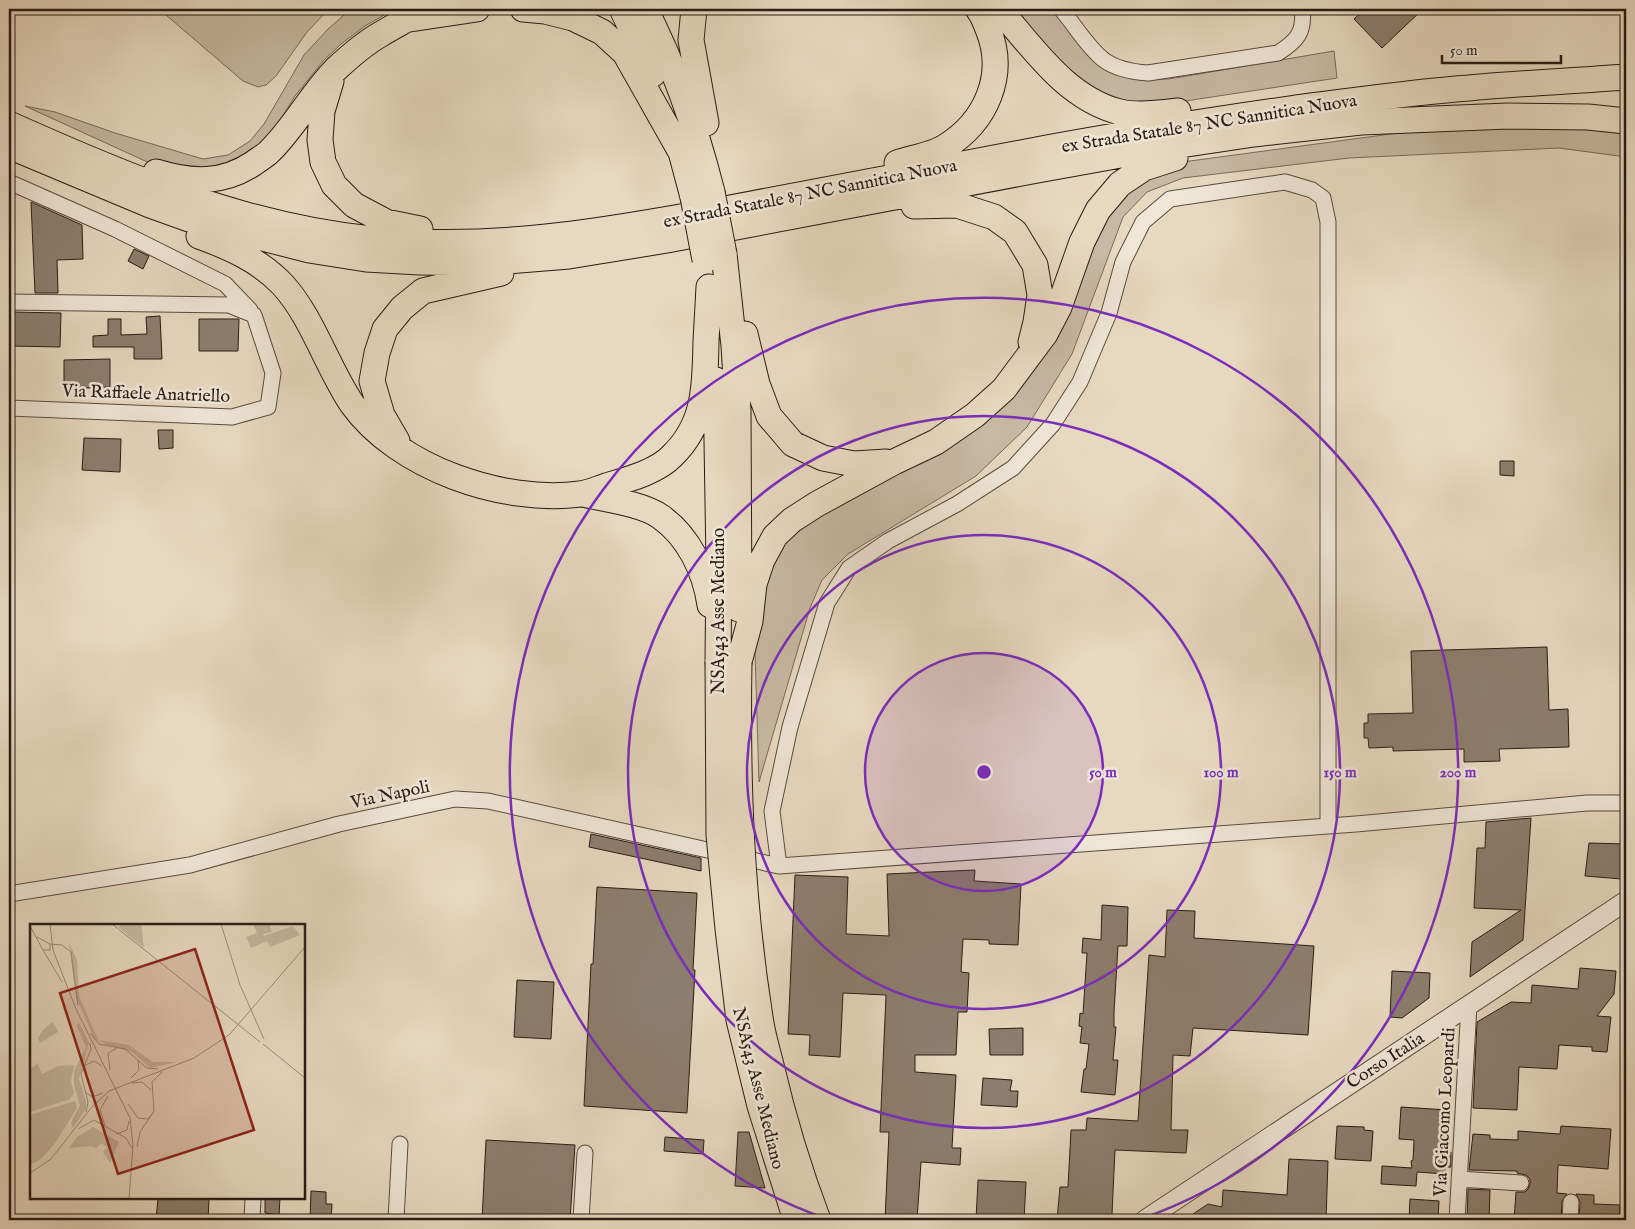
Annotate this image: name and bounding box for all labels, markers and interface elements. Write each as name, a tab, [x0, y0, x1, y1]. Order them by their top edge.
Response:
scale bar	[1442, 32, 1561, 64]
text: 50 m	[1450, 41, 1478, 60]
street label: ex Strada Statale 87 NC Sannitica Nuova	[1060, 90, 1359, 159]
street label: ex Strada Statale 87 NC Sannitica Nuova	[661, 155, 959, 234]
street label: Via Raffaele Anatriello	[60, 380, 231, 409]
street label: NSA543 Asse Mediano	[708, 528, 731, 694]
centre of rings	[975, 763, 993, 781]
text: 50 m	[1089, 763, 1117, 782]
text: 100 m	[1203, 763, 1239, 782]
text: 150 m	[1323, 763, 1357, 782]
text: 200 m	[1440, 763, 1477, 782]
street label: Via Napoli	[348, 776, 432, 815]
inset map	[30, 924, 305, 1199]
street label: NSA543 Asse Mediano	[726, 1005, 789, 1172]
street label: Corso Italia	[1343, 1027, 1429, 1095]
street label: Via Giacomo Leopardi	[1430, 1027, 1461, 1198]

